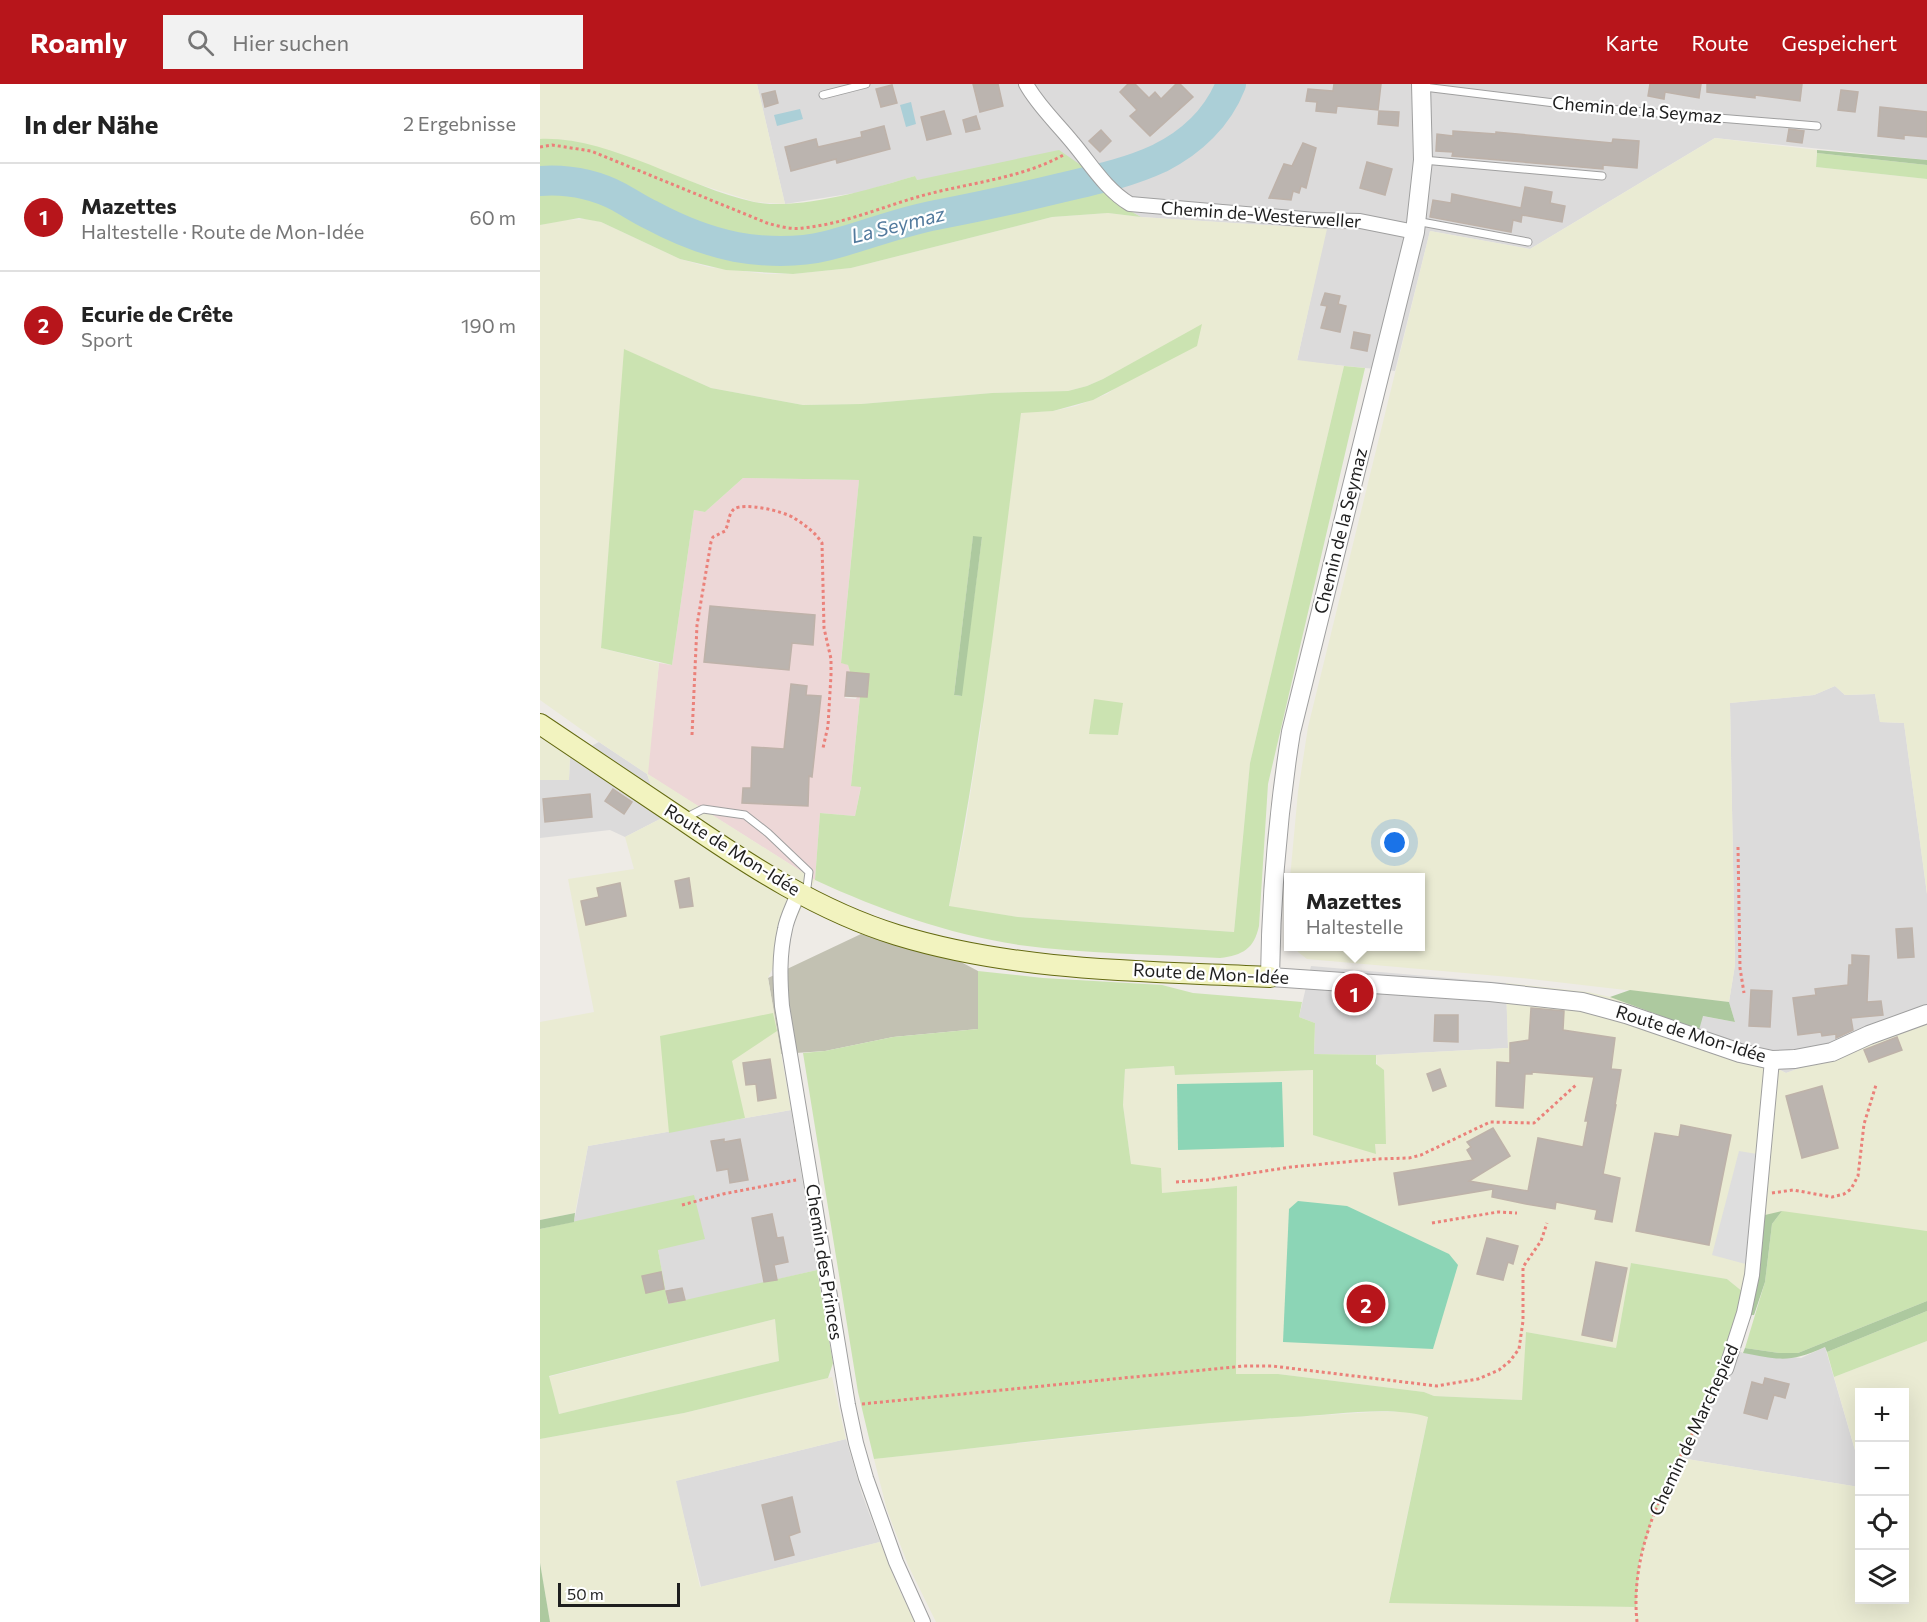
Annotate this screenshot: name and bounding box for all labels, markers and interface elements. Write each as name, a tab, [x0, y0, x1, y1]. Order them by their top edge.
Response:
search box	[163, 15, 583, 69]
text: Roamly	[30, 25, 127, 59]
icon: search	[184, 26, 217, 59]
text: Hier suchen	[232, 29, 349, 56]
text: Karte	[1605, 30, 1658, 55]
text: Route	[1691, 30, 1749, 55]
text: Gespeichert	[1782, 30, 1897, 55]
street label: Chemin de la Seymaz	[1551, 91, 1723, 127]
text: In der Nähe	[24, 108, 159, 139]
text: 2 Ergebnisse	[403, 111, 516, 135]
text: Mazettes	[81, 192, 177, 219]
street label: Chemin de-Westerweller	[1160, 196, 1362, 232]
water label: La Seymaz	[848, 201, 947, 247]
text: 1	[39, 205, 48, 229]
text: 60 m	[470, 205, 516, 229]
text: Haltestelle · Route de Mon-Idée	[81, 219, 364, 243]
text: Ecurie de Crête	[81, 300, 233, 327]
text: 2	[38, 313, 49, 337]
text: 190 m	[461, 313, 516, 337]
text: Sport	[81, 327, 133, 351]
street label: Chemin de la Seymaz	[1309, 445, 1371, 616]
street label: Route de Mon-Idée	[661, 798, 805, 900]
your location	[1380, 828, 1409, 857]
popup	[1284, 873, 1425, 951]
text: Mazettes	[1306, 887, 1401, 914]
text: Haltestelle	[1306, 914, 1403, 938]
street label: Route de Mon-Idée	[1133, 958, 1290, 988]
pin: 1	[1334, 970, 1374, 1016]
street label: Route de Mon-Idée	[1613, 1000, 1769, 1066]
street label: Chemin des Princes	[802, 1182, 848, 1341]
pin: 2	[1346, 1282, 1386, 1326]
street label: Chemin de Marchepied	[1644, 1340, 1743, 1519]
map controls	[1855, 1388, 1909, 1604]
button: +	[1855, 1388, 1909, 1442]
button: −	[1855, 1442, 1909, 1496]
button: locate	[1855, 1496, 1909, 1550]
button: layers	[1855, 1550, 1909, 1604]
scale bar	[558, 1580, 680, 1608]
text: 50 m	[567, 1584, 604, 1603]

